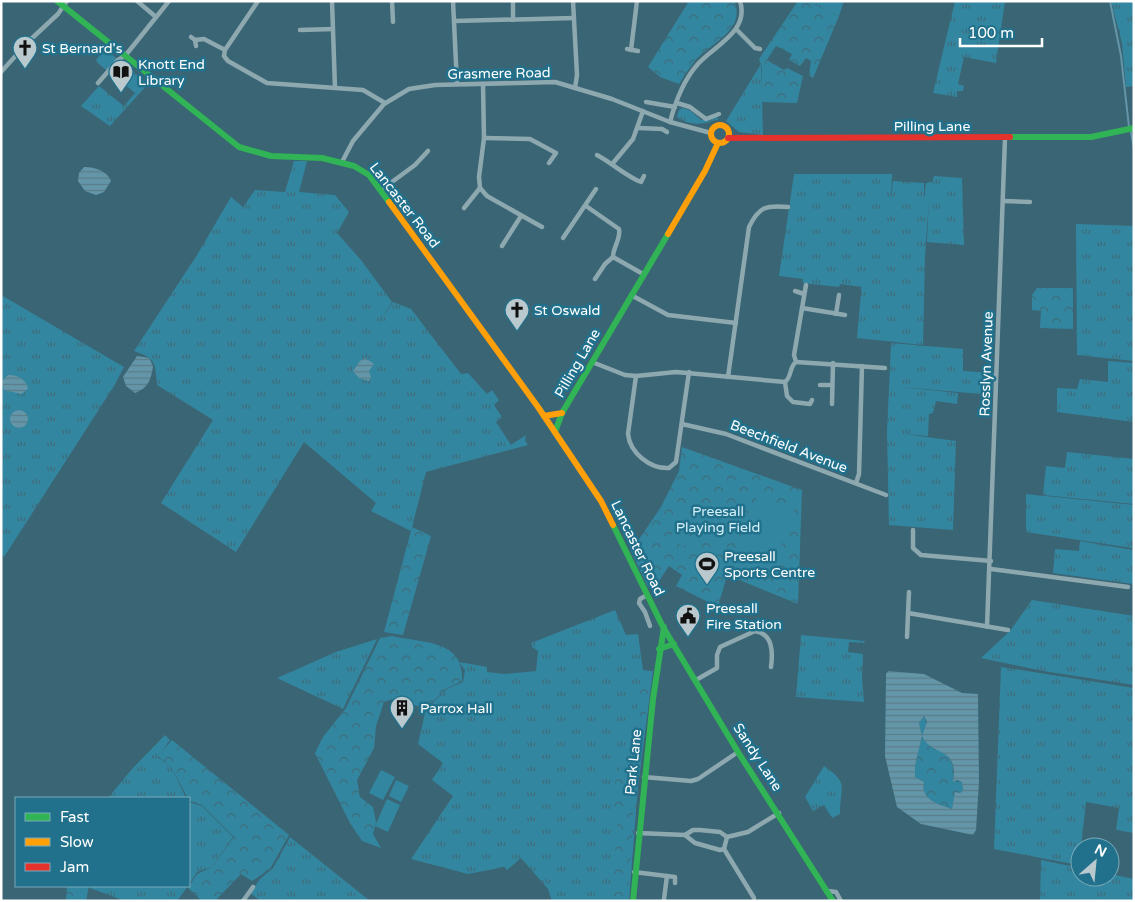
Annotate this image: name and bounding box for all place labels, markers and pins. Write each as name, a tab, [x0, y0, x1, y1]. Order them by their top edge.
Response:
church icon: St Bernard's	[12, 35, 38, 69]
place label: St Bernard's	[42, 40, 123, 57]
place label: Knott End Library	[138, 56, 205, 89]
library icon: Knott End Library	[108, 59, 134, 93]
church icon: St Oswald	[504, 297, 530, 331]
place label: St Oswald	[534, 302, 600, 319]
place label: Preesall Sports Centre	[724, 548, 815, 581]
sports icon: Preesall Sports Centre	[694, 551, 720, 585]
place label: Preesall Fire Station	[706, 600, 782, 633]
public building icon: Preesall Fire Station	[675, 603, 701, 637]
building icon: Parrox Hall	[389, 695, 415, 729]
place label: Parrox Hall	[420, 700, 492, 717]

